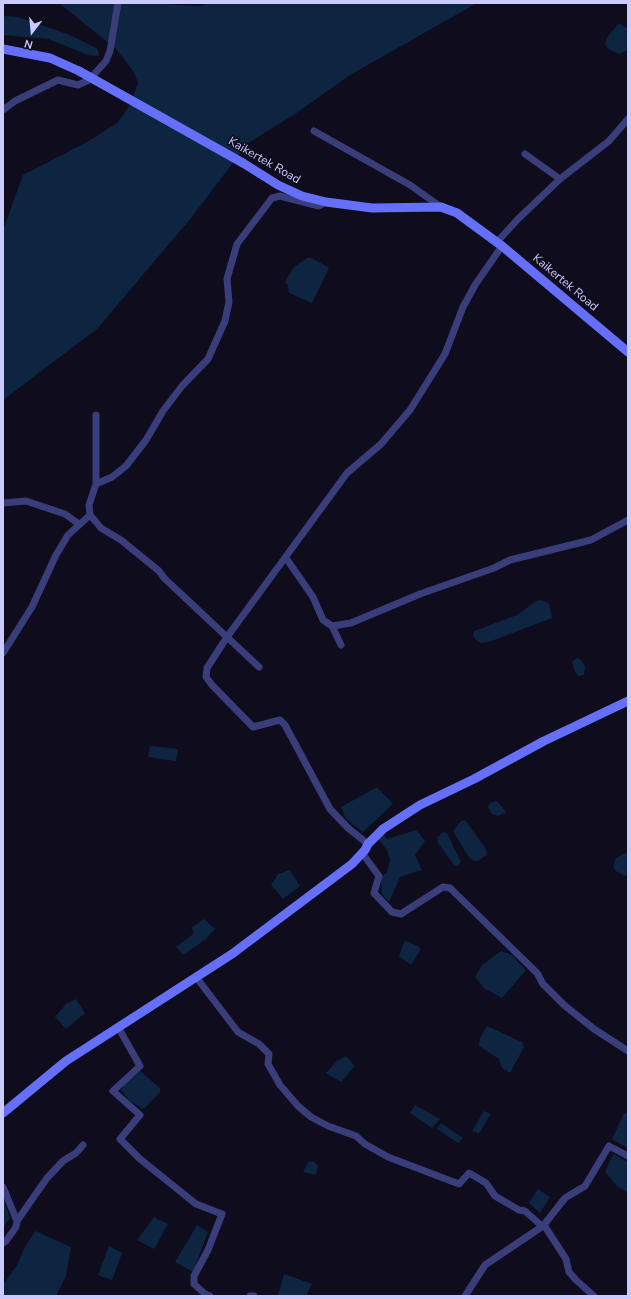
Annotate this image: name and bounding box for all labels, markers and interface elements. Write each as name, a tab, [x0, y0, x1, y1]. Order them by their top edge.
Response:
north arrow	[12, 12, 52, 52]
text: N	[23, 36, 35, 52]
street label: Kaikertek Road	[225, 135, 303, 187]
street label: Kaikertek Road	[529, 251, 601, 315]

